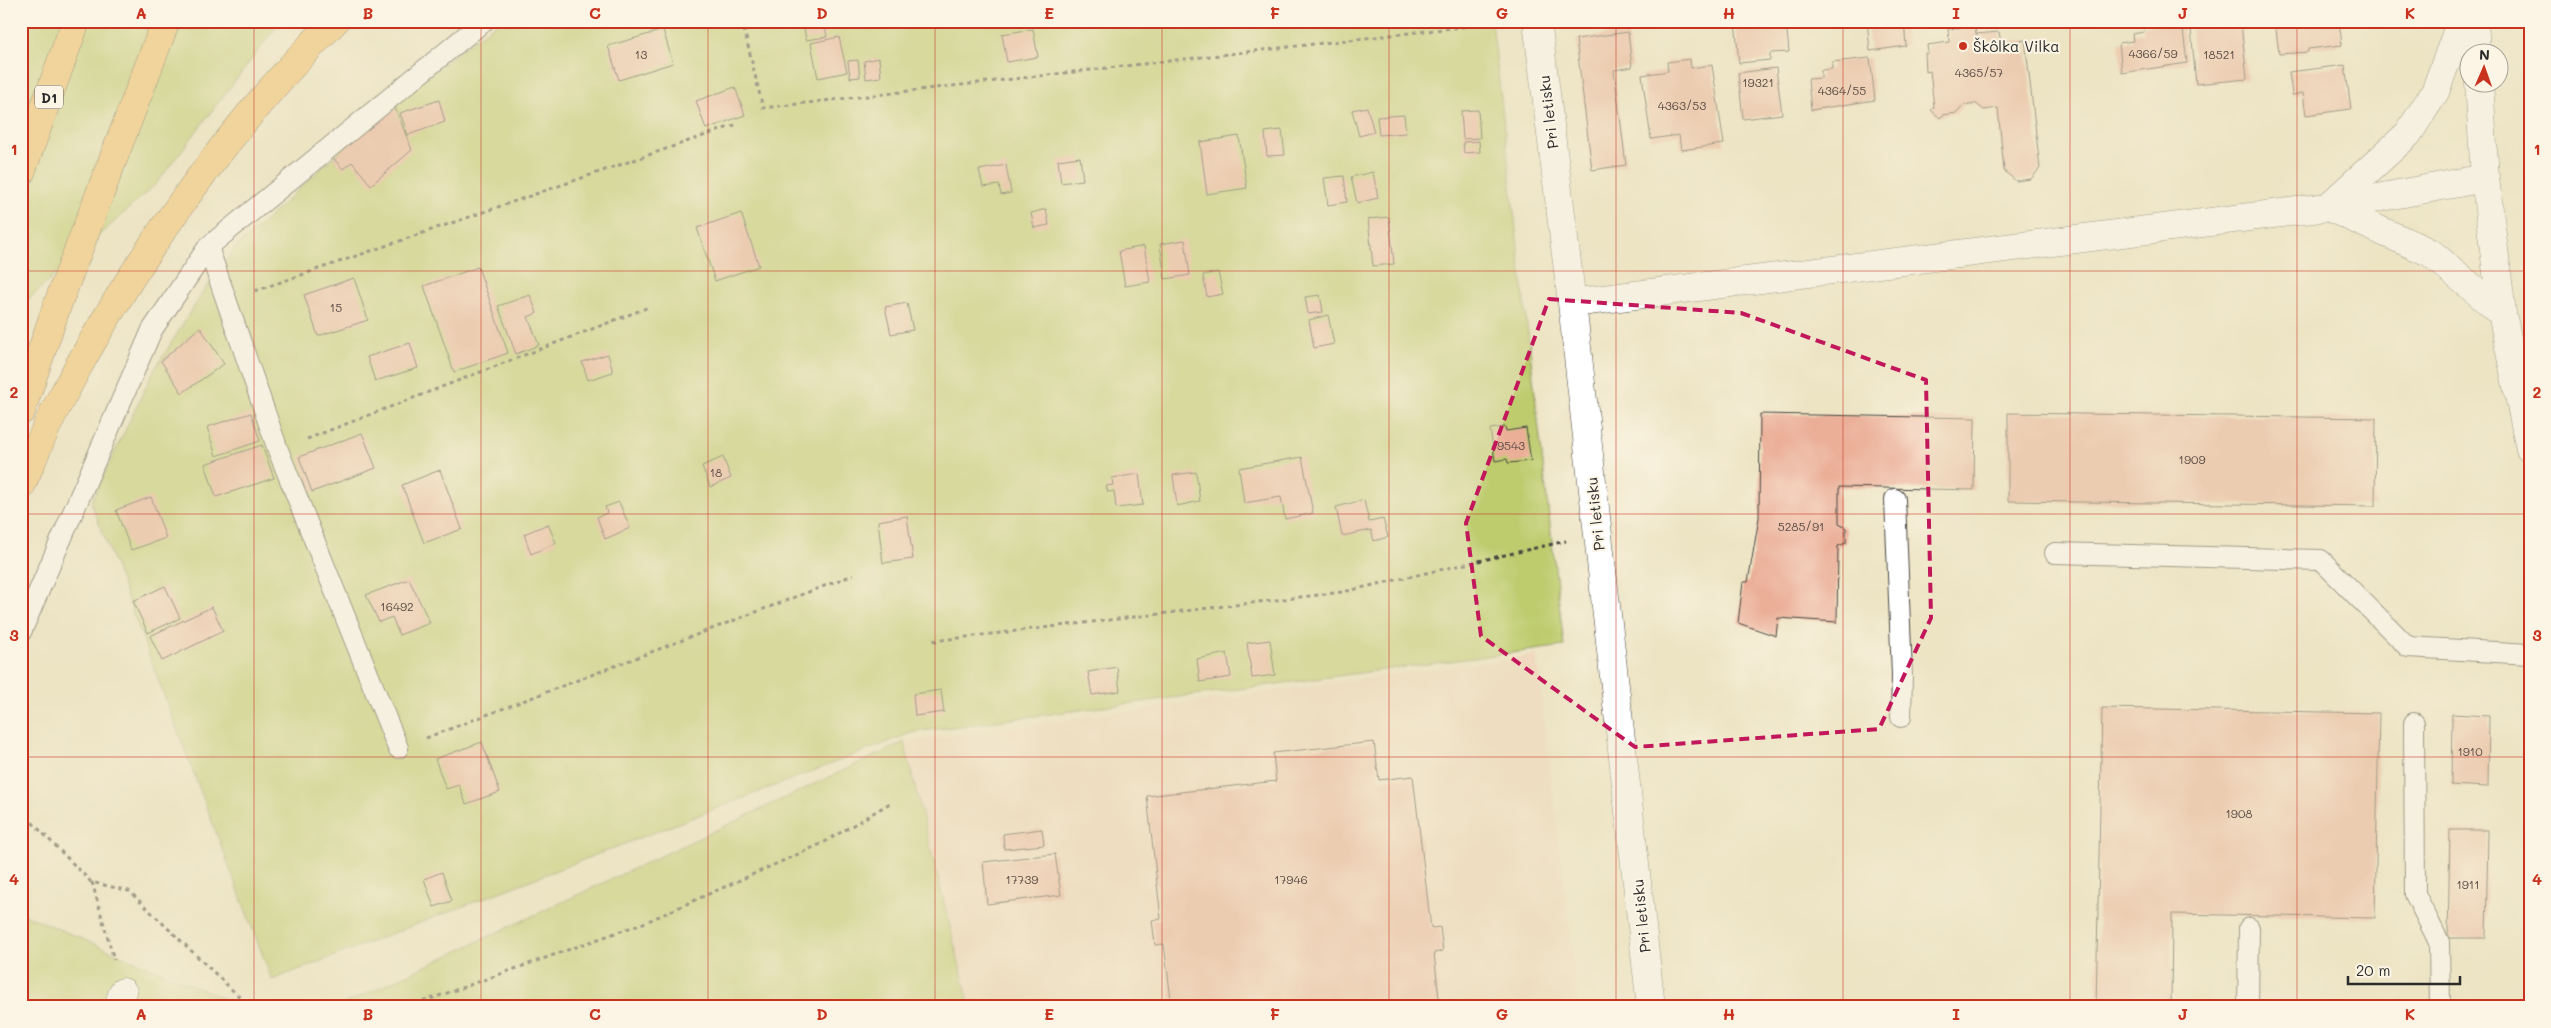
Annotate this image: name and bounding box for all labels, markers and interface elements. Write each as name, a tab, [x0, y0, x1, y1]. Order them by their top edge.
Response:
text: A	[135, 2, 147, 23]
text: B	[363, 2, 373, 23]
text: C	[589, 2, 601, 23]
text: D	[816, 2, 828, 23]
text: E	[1044, 2, 1054, 23]
text: F	[1270, 2, 1280, 23]
text: G	[1496, 2, 1508, 23]
text: H	[1723, 2, 1735, 23]
text: I	[1952, 2, 1960, 23]
text: J	[2178, 2, 2188, 23]
text: K	[2405, 2, 2415, 23]
place label: Škôlka Vilka	[1973, 36, 2060, 56]
marker: Škôlka Vilka	[1957, 40, 1969, 52]
north arrow	[2458, 42, 2508, 92]
house number: 4366/59	[2129, 45, 2177, 61]
text: N	[2479, 45, 2490, 64]
house number: 13	[635, 46, 647, 62]
house number: 18521	[2203, 46, 2235, 62]
house number: 4365/57	[1955, 64, 2003, 80]
street label: Pri letisku	[1534, 74, 1562, 150]
house number: 19321	[1742, 74, 1774, 90]
house number: 4364/55	[1818, 82, 1866, 98]
road number: D1	[35, 85, 63, 108]
house number: 4363/53	[1658, 97, 1706, 113]
text: 1	[10, 138, 18, 159]
text: 1	[2533, 138, 2541, 159]
house number: 15	[330, 299, 342, 315]
text: 2	[10, 381, 19, 402]
text: 2	[2533, 381, 2542, 402]
house number: 9543	[1497, 437, 1525, 453]
house number: 1909	[2179, 451, 2205, 467]
house number: 18	[710, 464, 722, 480]
street label: Pri letisku	[1581, 476, 1609, 552]
house number: 5285/91	[1778, 518, 1824, 534]
house number: 16492	[380, 598, 414, 614]
text: 3	[9, 624, 19, 645]
text: 3	[2532, 624, 2542, 645]
house number: 1910	[2457, 743, 2483, 759]
house number: 1908	[2225, 805, 2253, 821]
text: 4	[9, 868, 19, 889]
text: 4	[2532, 868, 2542, 889]
house number: 17739	[1006, 871, 1038, 887]
house number: 17946	[1274, 871, 1308, 887]
house number: 1911	[2456, 876, 2480, 892]
street label: Pri letisku	[1627, 878, 1655, 954]
scale bar	[2348, 953, 2461, 985]
text: 20 m	[2356, 960, 2390, 980]
text: A	[135, 1003, 147, 1024]
text: B	[363, 1003, 373, 1024]
text: C	[589, 1003, 601, 1024]
text: D	[816, 1003, 828, 1024]
text: E	[1044, 1003, 1054, 1024]
text: F	[1270, 1003, 1280, 1024]
text: G	[1496, 1003, 1508, 1024]
text: H	[1723, 1003, 1735, 1024]
text: I	[1952, 1003, 1960, 1024]
text: J	[2178, 1003, 2188, 1024]
text: K	[2405, 1003, 2415, 1024]

